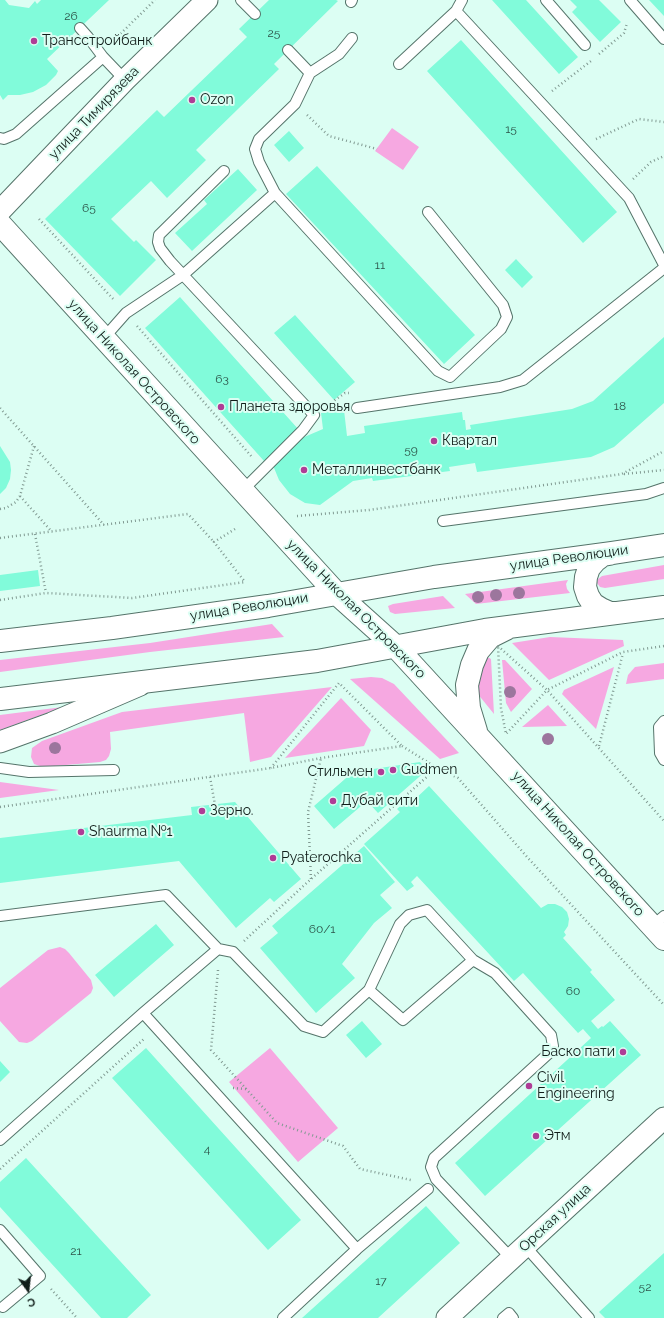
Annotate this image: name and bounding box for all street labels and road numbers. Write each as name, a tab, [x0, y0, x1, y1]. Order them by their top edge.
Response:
street label: улица Тимирязева	[45, 63, 143, 163]
street label: улица Николая Островского	[64, 296, 204, 448]
street label: улица Николая Островского	[283, 536, 429, 682]
street label: улица Революции	[509, 541, 629, 575]
street label: улица Революции	[189, 589, 309, 625]
street label: улица Николая Островского	[508, 768, 648, 920]
street label: Орская улица	[516, 1180, 594, 1256]

